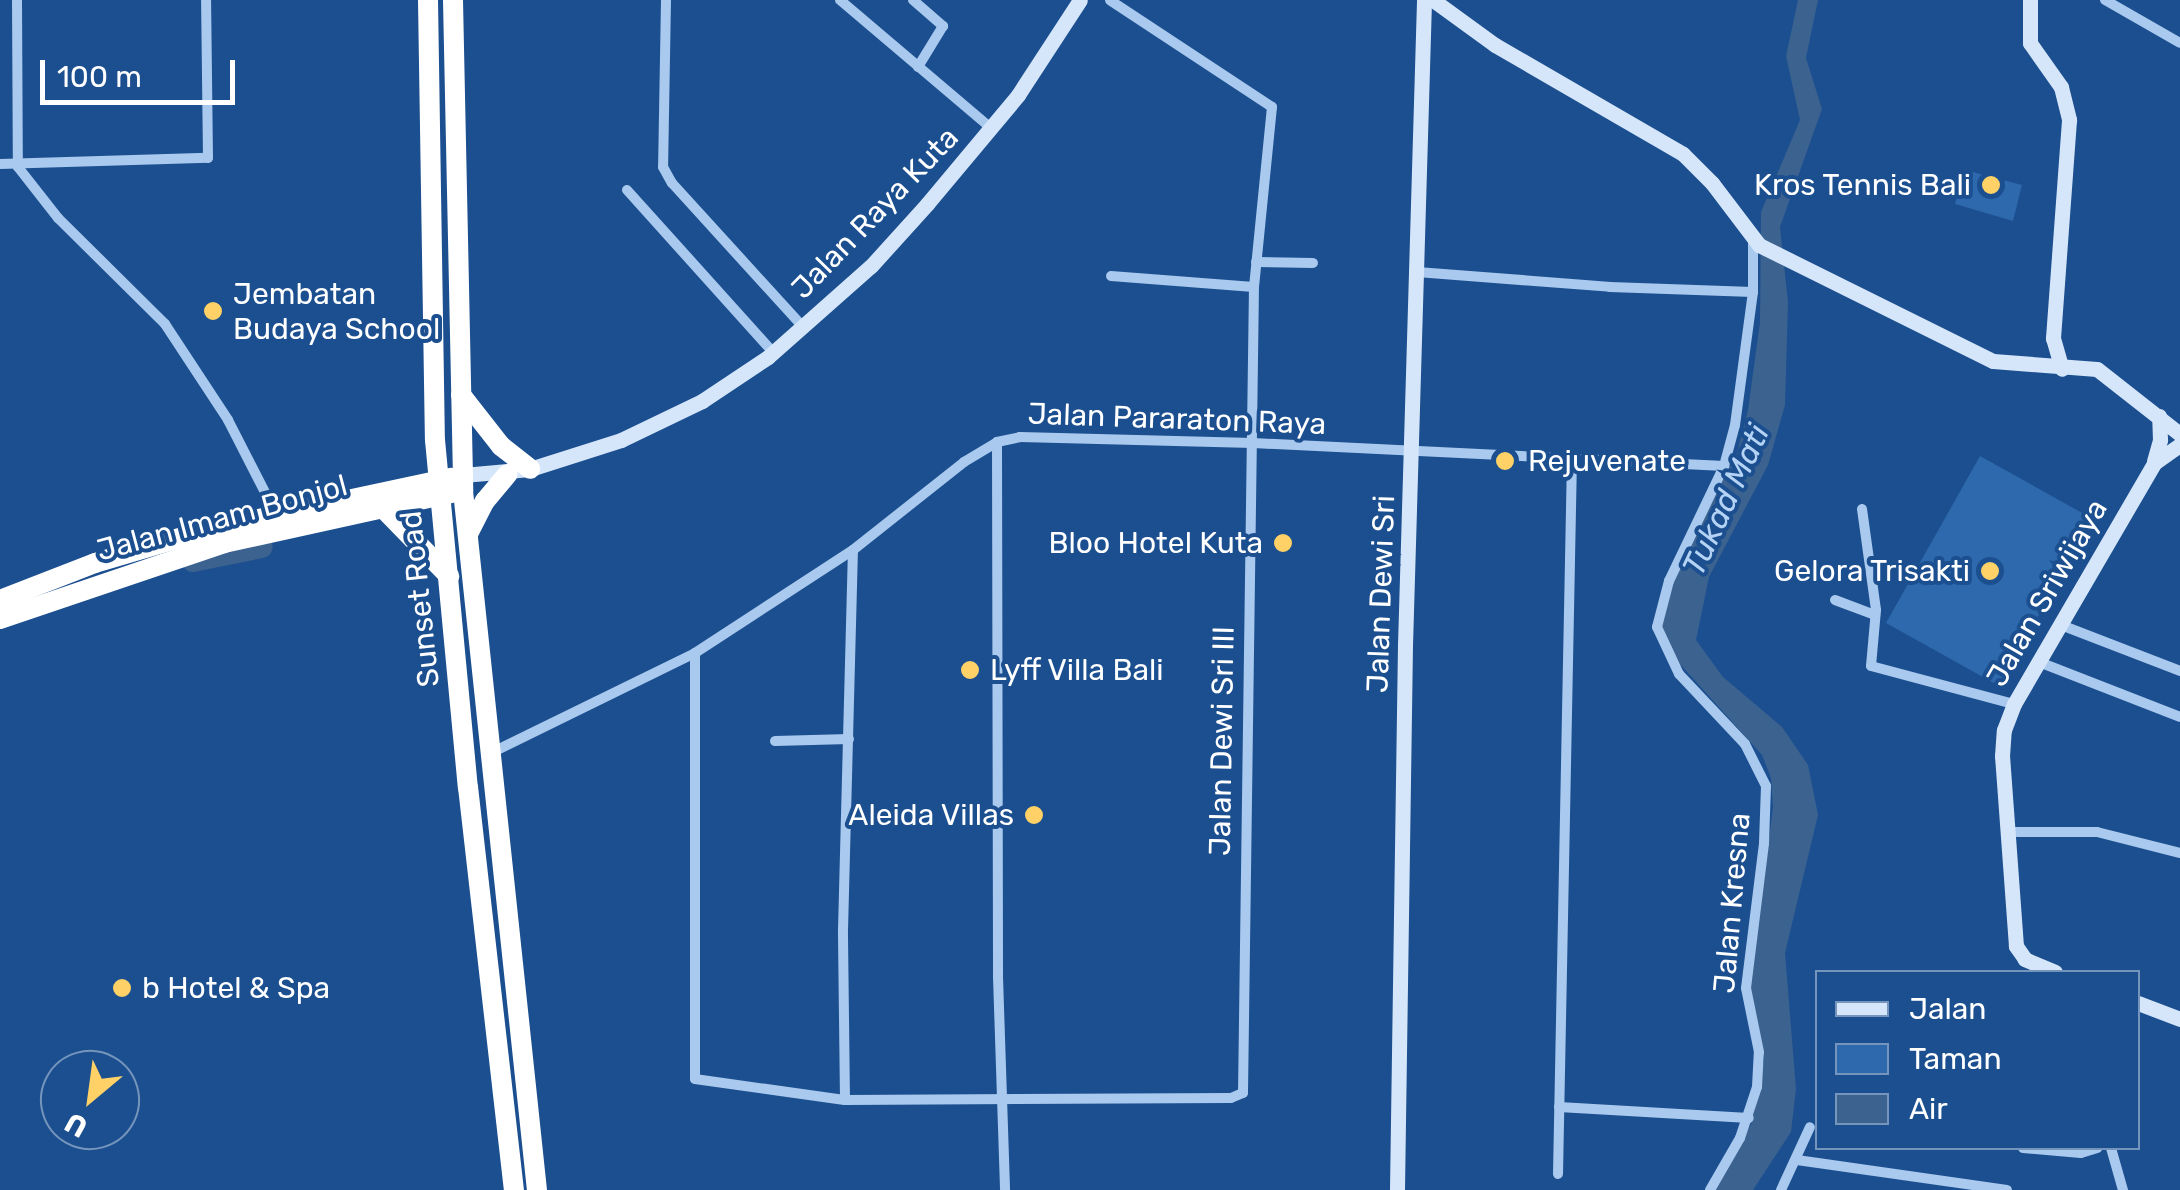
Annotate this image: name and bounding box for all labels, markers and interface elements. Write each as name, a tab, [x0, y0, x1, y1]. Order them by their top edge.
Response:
scale bar	[45, 40, 240, 102]
text: 100 m	[57, 59, 142, 95]
street label: Jalan Raya Kuta	[784, 120, 966, 306]
place label: Kros Tennis Bali	[1753, 167, 1971, 203]
marker: Kros Tennis Bali	[1980, 174, 2002, 196]
place label: Jembatan Budaya School	[233, 276, 440, 346]
marker: Jembatan Budaya School	[202, 300, 224, 322]
street label: Jalan Pararaton Raya	[1027, 396, 1327, 442]
water label: Tukad Mati	[1674, 418, 1778, 582]
place label: Rejuvenate	[1528, 443, 1686, 479]
marker: Rejuvenate	[1492, 448, 1518, 474]
street label: Jalan Imam Bonjol	[93, 467, 351, 569]
street label: Jalan Sriwijaya	[1979, 493, 2115, 693]
street label: Jalan Dewi Sri	[1360, 494, 1402, 694]
street label: Sunset Road	[393, 509, 447, 689]
place label: Bloo Hotel Kuta	[1048, 525, 1263, 561]
marker: Bloo Hotel Kuta	[1272, 532, 1294, 554]
place label: Gelora Trisakti	[1773, 553, 1970, 589]
marker: Gelora Trisakti	[1979, 560, 2001, 582]
street label: Jalan Dewi Sri III	[1202, 626, 1242, 856]
place label: Lyff Villa Bali	[990, 652, 1165, 688]
marker: Lyff Villa Bali	[959, 659, 981, 681]
place label: Aleida Villas	[848, 797, 1014, 833]
marker: Aleida Villas	[1023, 804, 1045, 826]
street label: Jalan Kresna	[1706, 811, 1758, 995]
place label: b Hotel & Spa	[142, 970, 330, 1006]
legend	[1815, 970, 2140, 1150]
marker: b Hotel & Spa	[111, 977, 133, 999]
text: Jalan	[1909, 991, 1987, 1027]
text: Taman	[1909, 1041, 2002, 1077]
north arrow	[40, 1050, 140, 1150]
text: Air	[1909, 1091, 1948, 1127]
text: U	[59, 1106, 93, 1144]

